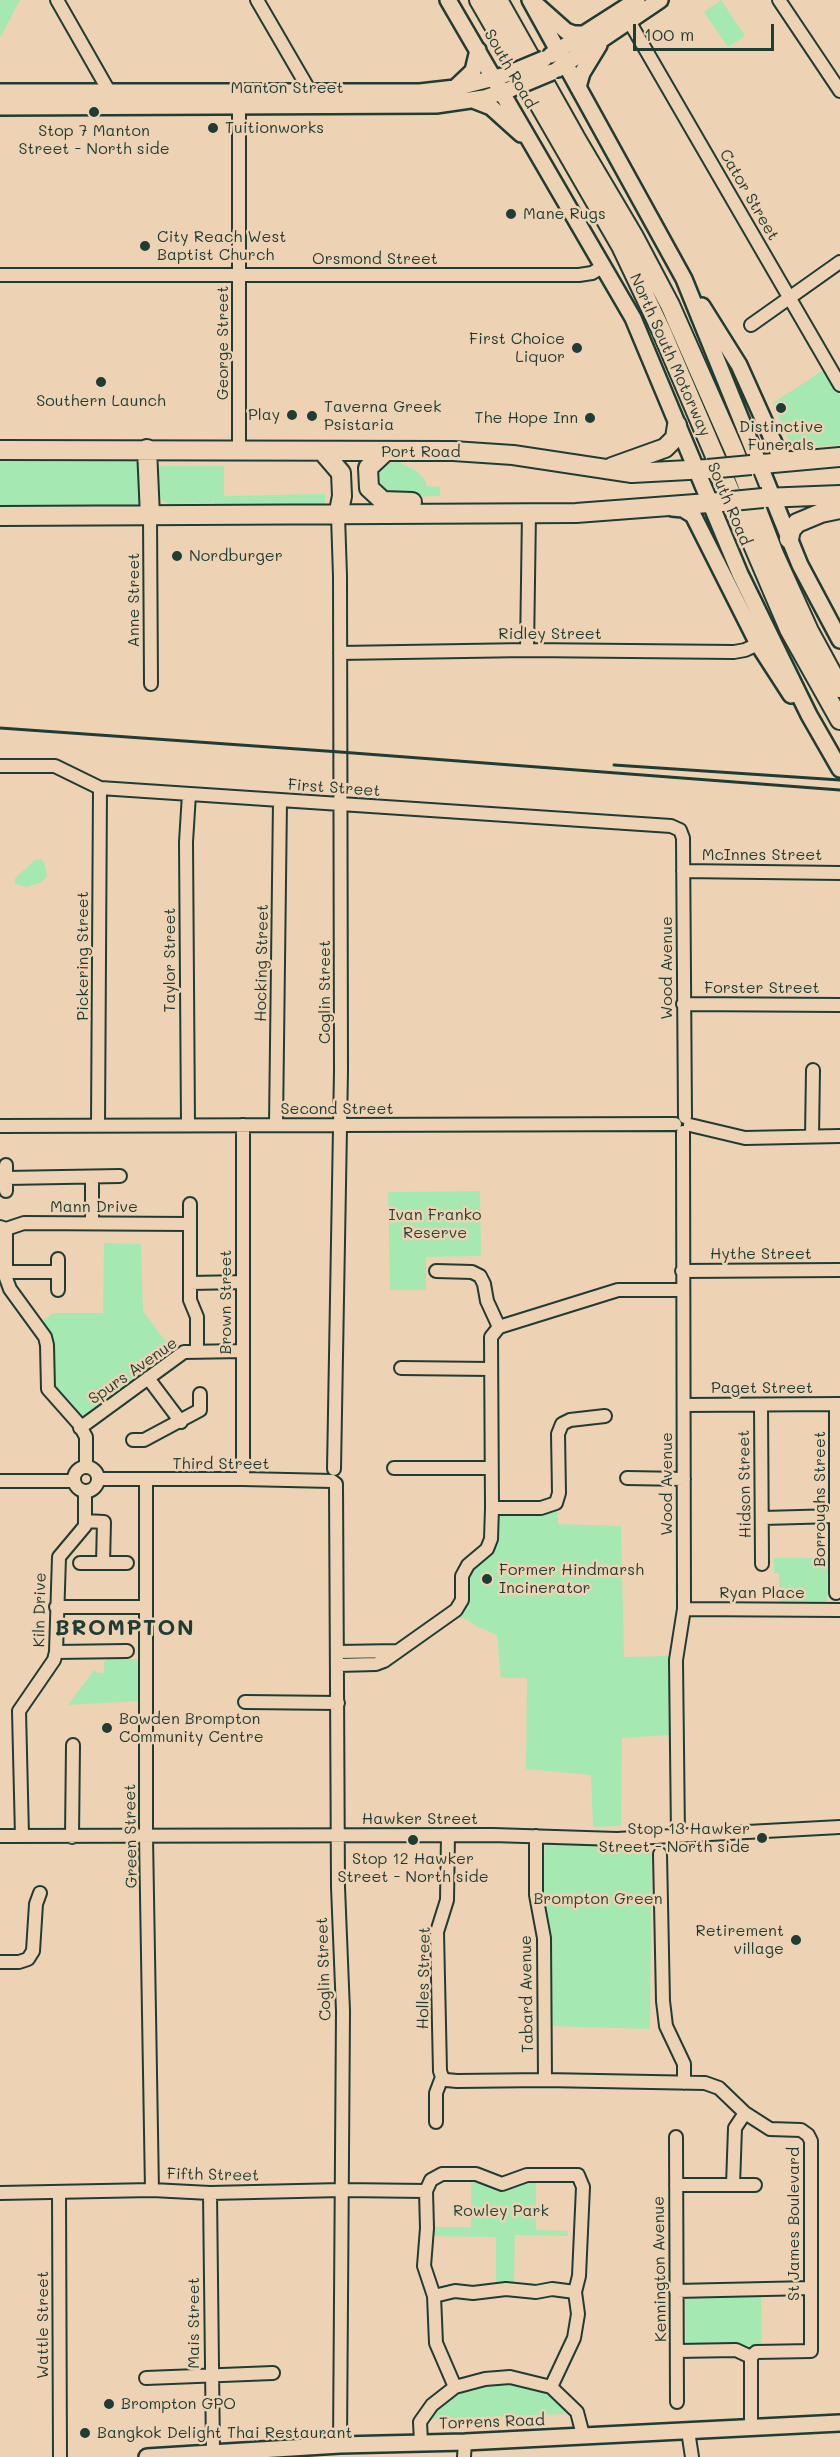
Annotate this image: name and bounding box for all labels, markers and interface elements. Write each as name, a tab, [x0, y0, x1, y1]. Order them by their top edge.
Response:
scale bar	[636, 12, 777, 50]
text: 100 m	[644, 22, 694, 46]
street label: South Road	[480, 26, 540, 112]
street label: Manton Street	[230, 78, 344, 98]
marker: Stop 7 Manton Street - North side	[87, 105, 101, 119]
place label: Tuitionworks	[225, 118, 324, 138]
place label: Stop 7 Manton Street - North side	[18, 121, 170, 159]
marker: Tuitionworks	[206, 121, 220, 135]
street label: Cator Street	[715, 146, 783, 244]
place label: Mane Rugs	[523, 204, 606, 224]
marker: Mane Rugs	[504, 207, 518, 221]
place label: City Reach West Baptist Church	[157, 227, 286, 265]
marker: City Reach West Baptist Church	[138, 239, 152, 253]
street label: Orsmond Street	[312, 249, 438, 269]
street label: North South Motorway	[625, 270, 715, 440]
street label: George Street	[213, 286, 233, 400]
place label: First Choice Liquor	[469, 329, 565, 367]
marker: First Choice Liquor	[570, 341, 584, 355]
marker: Southern Launch	[94, 375, 108, 389]
place label: Southern Launch	[36, 391, 166, 411]
place label: Taverna Greek Psistaria	[324, 397, 441, 435]
marker: Distinctive Funerals	[774, 401, 788, 415]
place label: Play	[248, 405, 280, 425]
marker: Play	[285, 408, 299, 422]
place label: The Hope Inn	[475, 408, 578, 428]
marker: Taverna Greek Psistaria	[305, 409, 319, 423]
marker: The Hope Inn	[583, 411, 597, 425]
place label: Distinctive Funerals	[739, 417, 823, 455]
street label: Port Road	[381, 442, 461, 462]
street label: South Road	[703, 460, 755, 548]
place label: Nordburger	[189, 546, 283, 566]
marker: Nordburger	[170, 549, 184, 563]
street label: Anne Street	[124, 553, 144, 647]
street label: Ridley Street	[498, 624, 602, 644]
street label: First Street	[287, 775, 381, 801]
street label: McInnes Street	[702, 845, 822, 865]
street label: Pickering Street	[73, 891, 93, 1021]
street label: Hocking Street	[251, 904, 273, 1022]
street label: Taylor Street	[160, 908, 180, 1012]
street label: Wood Avenue	[657, 916, 677, 1020]
street label: Coglin Street	[315, 940, 335, 1044]
street label: Forster Street	[704, 978, 820, 998]
street label: Second Street	[281, 1099, 393, 1119]
street label: Mann Drive	[50, 1197, 138, 1217]
park label: Ivan Franko Reserve	[388, 1205, 482, 1243]
street label: Hythe Street	[710, 1244, 812, 1264]
street label: Brown Street	[216, 1250, 236, 1354]
street label: Spurs Avenue	[85, 1333, 181, 1409]
street label: Paget Street	[711, 1378, 813, 1398]
street label: Hidson Street	[734, 1430, 756, 1538]
street label: Borroughs Street	[810, 1431, 830, 1567]
street label: Wood Avenue	[657, 1432, 677, 1536]
street label: Third Street	[172, 1454, 270, 1474]
place label: Former Hindmarsh Incinerator	[499, 1560, 644, 1598]
street label: Kiln Drive	[30, 1572, 50, 1648]
marker: Former Hindmarsh Incinerator	[480, 1572, 494, 1586]
street label: Ryan Place	[719, 1583, 805, 1603]
district label: BROMPTON	[55, 1615, 195, 1641]
place label: Bowden Brompton Community Centre	[119, 1709, 264, 1747]
marker: Bowden Brompton Community Centre	[100, 1721, 114, 1735]
street label: Green Street	[120, 1784, 142, 1888]
street label: Hawker Street	[362, 1809, 478, 1829]
place label: Stop 13 Hawker Street - North side	[599, 1819, 750, 1857]
marker: Stop 13 Hawker Street - North side	[755, 1831, 769, 1845]
marker: Stop 12 Hawker Street - North side	[406, 1833, 420, 1847]
place label: Stop 12 Hawker Street - North side	[337, 1849, 489, 1887]
park label: Brompton Green	[533, 1889, 663, 1909]
street label: Coglin Street	[313, 1917, 335, 2021]
place label: Retirement village	[695, 1921, 784, 1959]
street label: Holles Street	[414, 1927, 434, 2029]
marker: Retirement village	[789, 1933, 803, 1947]
street label: Tabard Avenue	[516, 1935, 538, 2053]
street label: St James Boulevard	[784, 2147, 804, 2301]
street label: Fifth Street	[167, 2165, 259, 2185]
street label: Kennington Avenue	[649, 2196, 671, 2342]
park label: Rowley Park	[453, 2201, 549, 2221]
street label: Wattle Street	[33, 2271, 53, 2379]
street label: Mais Street	[184, 2277, 204, 2369]
place label: Brompton GPO	[121, 2394, 236, 2414]
marker: Brompton GPO	[102, 2397, 116, 2411]
street label: Torrens Road	[439, 2411, 545, 2433]
place label: Bangkok Delight Thai Restaurant	[97, 2423, 352, 2443]
marker: Bangkok Delight Thai Restaurant	[78, 2426, 92, 2440]

